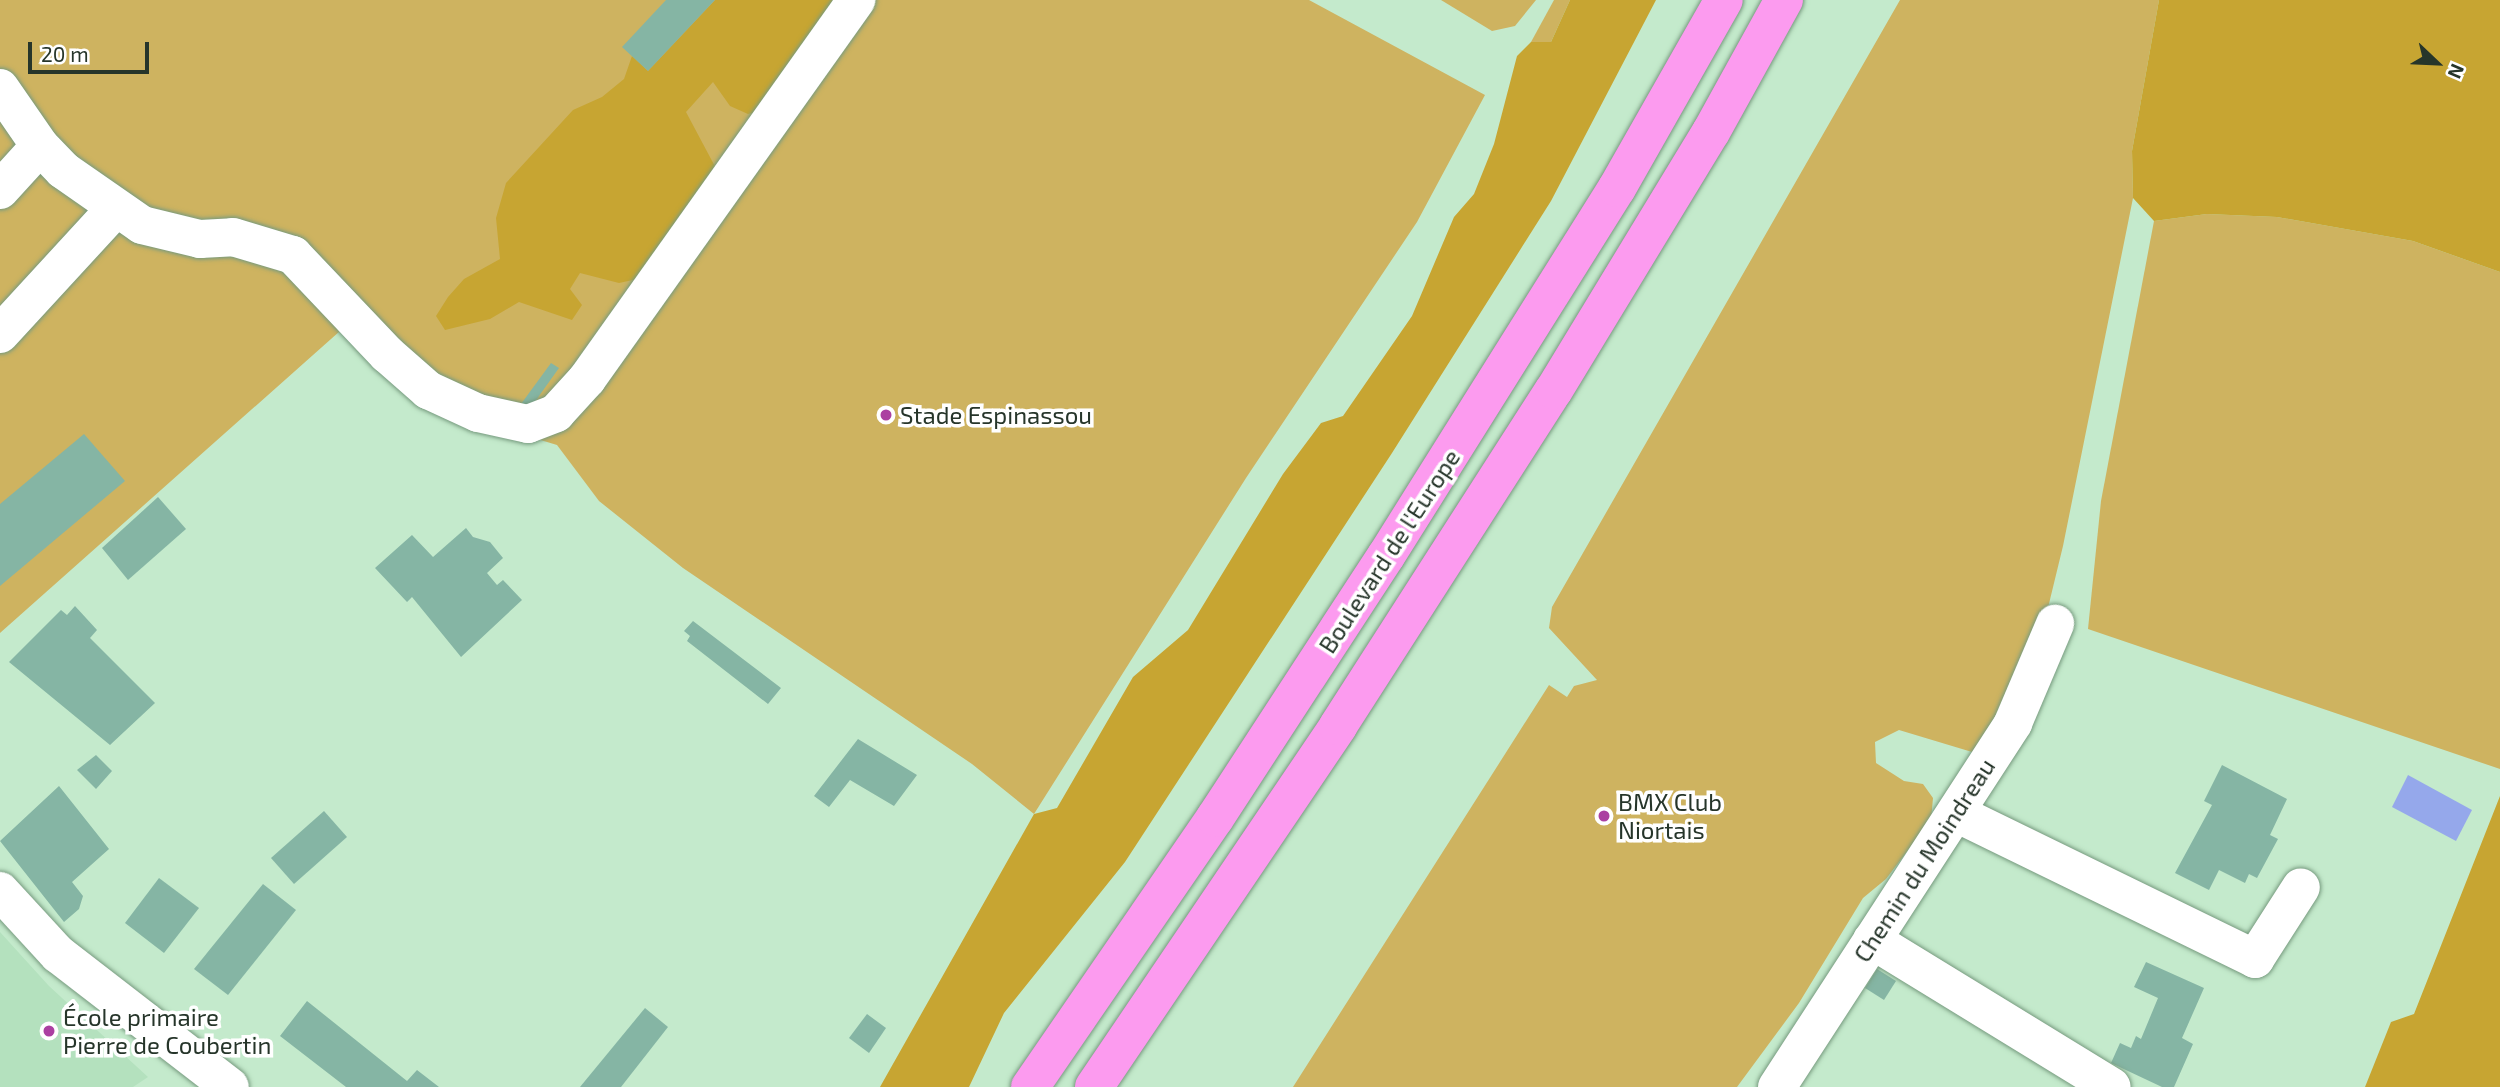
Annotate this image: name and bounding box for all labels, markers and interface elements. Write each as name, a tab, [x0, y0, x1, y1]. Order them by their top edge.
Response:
scale bar	[32, 28, 152, 72]
north arrow	[2402, 28, 2472, 98]
text: 20 m	[41, 41, 89, 66]
text: N	[2444, 61, 2470, 82]
place label: Stade Espinassou	[900, 401, 1092, 429]
marker: Stade Espinassou	[878, 407, 894, 423]
street label: Boulevard de l'Europe	[1312, 444, 1466, 658]
street label: Chemin du Moindreau	[1847, 753, 2001, 967]
place label: BMX Club Niortais	[1618, 788, 1722, 844]
marker: BMX Club Niortais	[1596, 808, 1612, 824]
place label: École primaire Pierre de Coubertin	[63, 1003, 271, 1059]
marker: École primaire Pierre de Coubertin	[41, 1023, 57, 1039]

